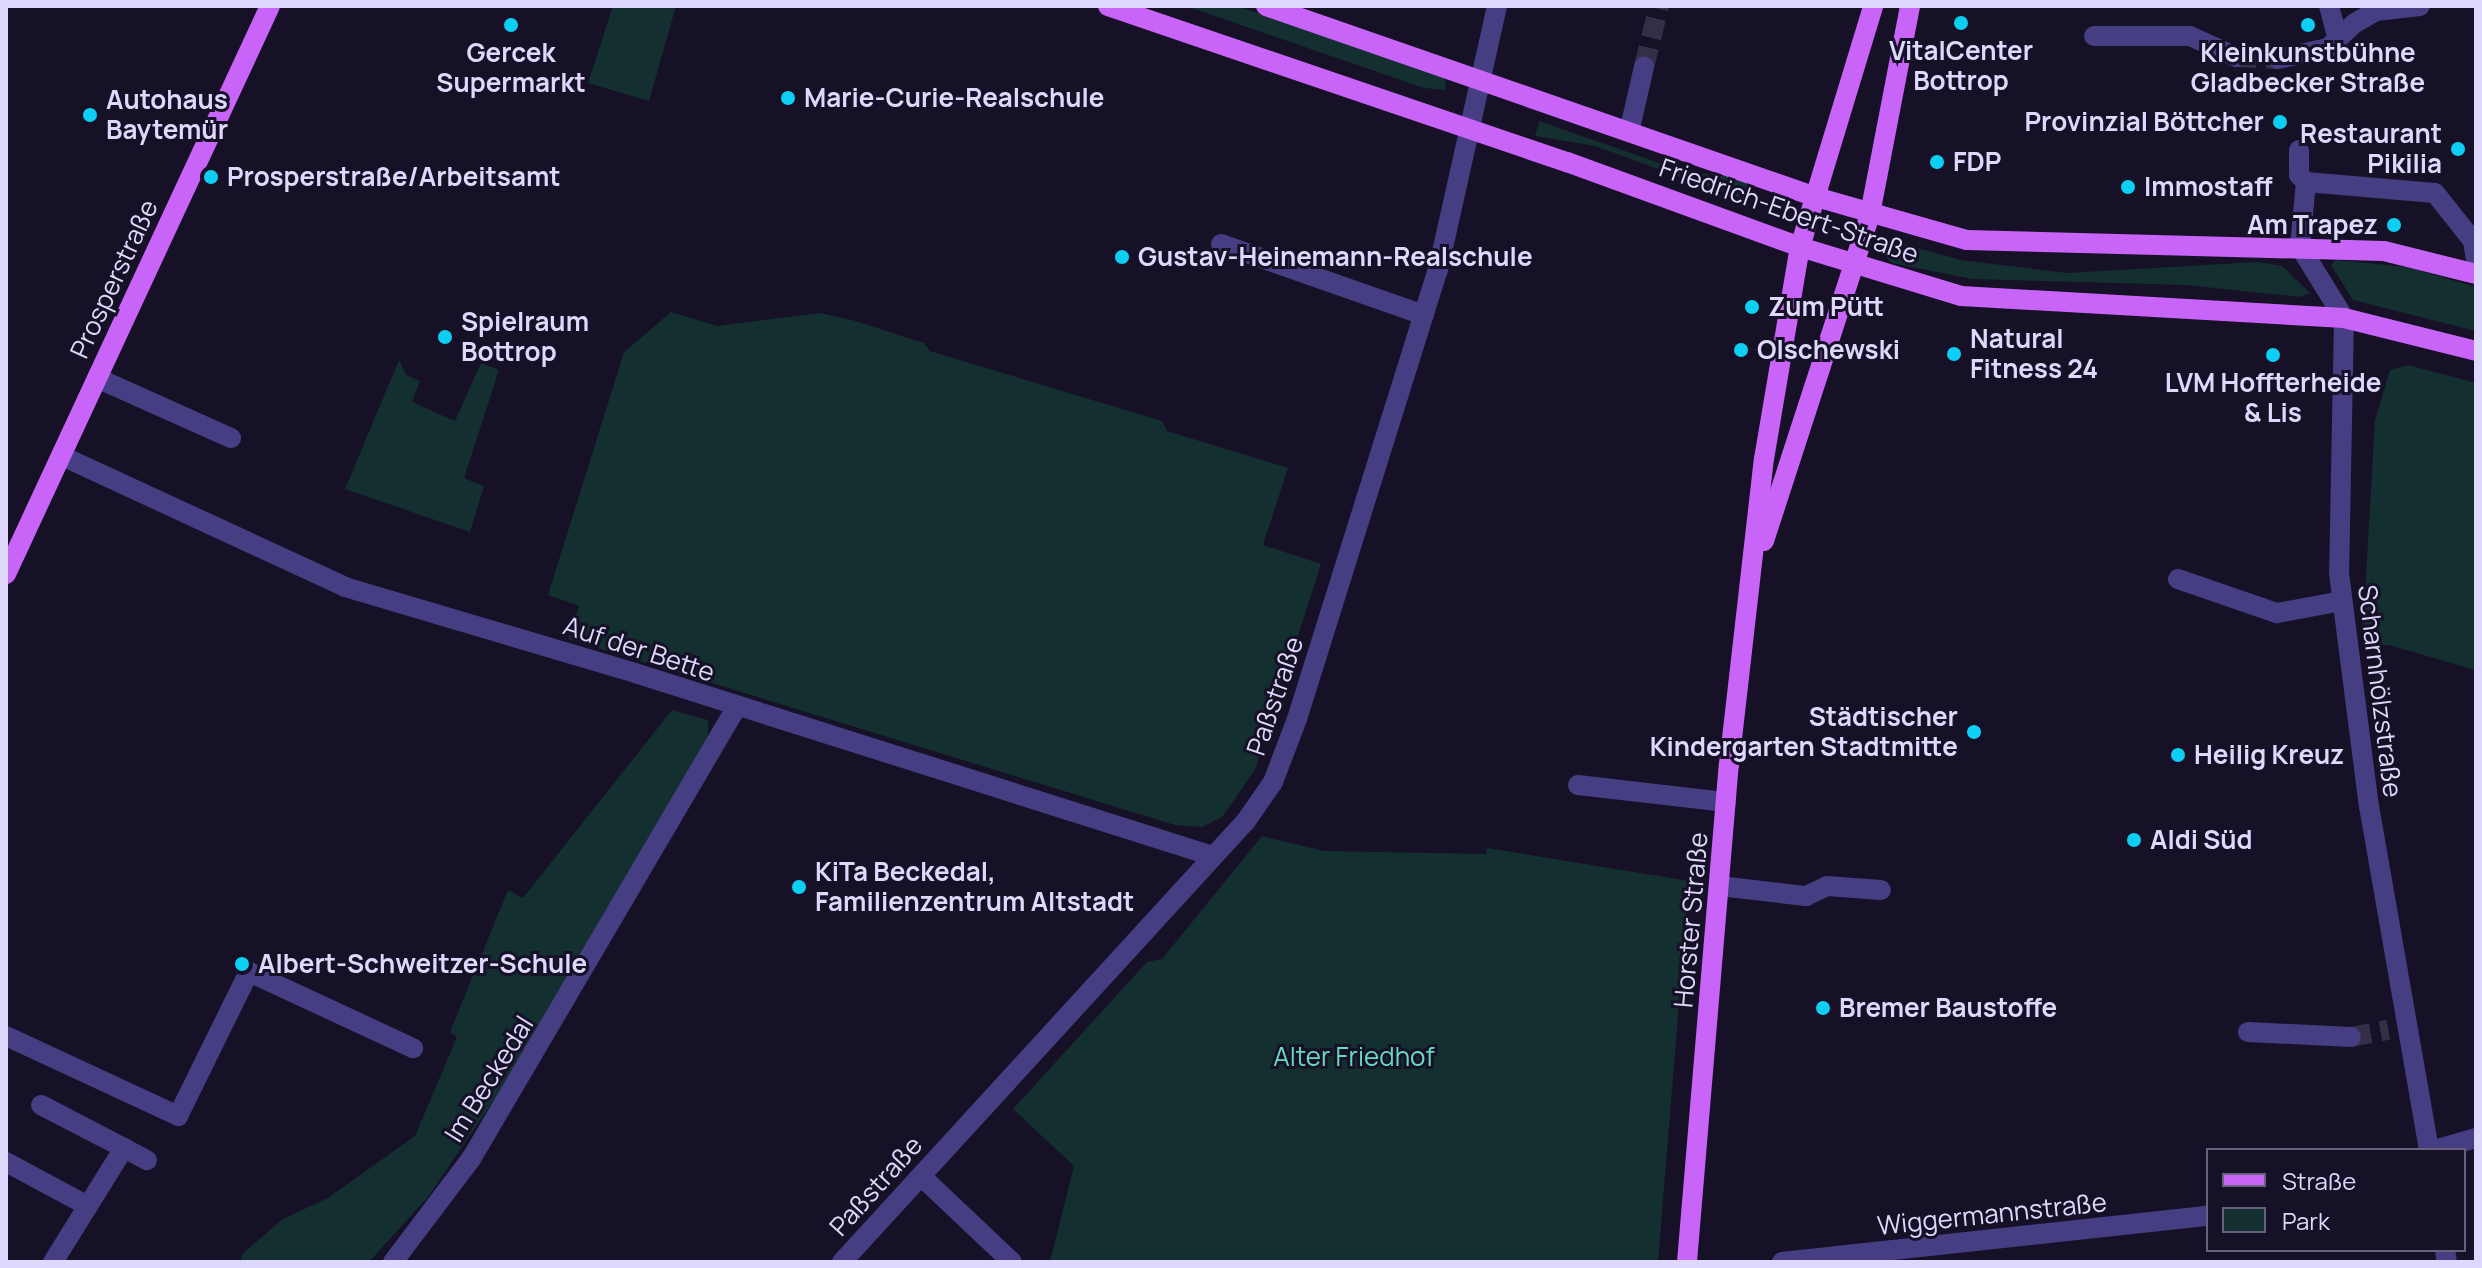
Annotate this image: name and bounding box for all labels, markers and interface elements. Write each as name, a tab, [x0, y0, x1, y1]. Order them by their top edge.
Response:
marker: VitalCenter Bottrop	[1952, 14, 1970, 32]
marker: Gercek Supermarkt	[502, 16, 520, 34]
marker: Kleinkunstbühne Gladbecker Straße	[2299, 16, 2317, 34]
place label: VitalCenter Bottrop	[1889, 35, 2033, 96]
place label: Gercek Supermarkt	[436, 37, 586, 98]
place label: Kleinkunstbühne Gladbecker Straße	[2191, 37, 2425, 98]
place label: Marie-Curie-Realschule	[804, 82, 1104, 114]
place label: Autohaus Baytemür	[106, 84, 228, 146]
marker: Marie-Curie-Realschule	[779, 89, 797, 107]
marker: Autohaus Baytemür	[81, 106, 99, 124]
place label: Provinzial Böttcher	[2024, 106, 2264, 138]
marker: Provinzial Böttcher	[2271, 113, 2289, 131]
place label: Restaurant Pikilia	[2300, 118, 2442, 180]
marker: Restaurant Pikilia	[2449, 140, 2467, 158]
place label: FDP	[1953, 146, 2001, 178]
street label: Friedrich-Ebert-Straße	[1655, 152, 1923, 270]
marker: FDP	[1928, 153, 1946, 171]
place label: Prosperstraße/Arbeitsamt	[227, 161, 561, 193]
marker: Prosperstraße/Arbeitsamt	[202, 168, 220, 186]
place label: Immostaff	[2144, 171, 2272, 203]
marker: Immostaff	[2119, 178, 2137, 196]
street label: Prosperstraße	[64, 195, 164, 363]
place label: Am Trapez	[2247, 209, 2378, 241]
marker: Am Trapez	[2385, 216, 2403, 234]
place label: Gustav-Heinemann-Realschule	[1138, 241, 1533, 273]
marker: Gustav-Heinemann-Realschule	[1113, 248, 1131, 266]
place label: Zum Pütt	[1768, 291, 1884, 323]
marker: Zum Pütt	[1743, 298, 1761, 316]
place label: Spielraum Bottrop	[461, 306, 589, 368]
place label: Natural Fitness 24	[1970, 323, 2098, 384]
marker: Spielraum Bottrop	[436, 328, 454, 346]
place label: Olschewski	[1757, 334, 1900, 366]
marker: Olschewski	[1732, 341, 1750, 359]
marker: Natural Fitness 24	[1945, 345, 1963, 363]
marker: LVM Hoffterheide & Lis	[2264, 346, 2282, 364]
place label: LVM Hoffterheide & Lis	[2165, 367, 2381, 428]
street label: Scharnhölzstraße	[2351, 583, 2409, 799]
street label: Auf der Bette	[559, 610, 719, 688]
street label: Paßstraße	[1240, 633, 1310, 759]
place label: Städtischer Kindergarten Stadtmitte	[1650, 701, 1958, 762]
marker: Städtischer Kindergarten Stadtmitte	[1965, 723, 1983, 741]
place label: Heilig Kreuz	[2194, 739, 2344, 771]
marker: Heilig Kreuz	[2169, 746, 2187, 764]
place label: Aldi Süd	[2150, 824, 2253, 856]
street label: Horster Straße	[1668, 831, 1714, 1009]
marker: Aldi Süd	[2125, 831, 2143, 849]
place label: KiTa Beckedal, Familienzentrum Altstadt	[815, 856, 1134, 918]
marker: KiTa Beckedal, Familienzentrum Altstadt	[790, 878, 808, 896]
place label: Albert-Schweitzer-Schule	[258, 948, 587, 980]
marker: Albert-Schweitzer-Schule	[233, 955, 251, 973]
place label: Bremer Baustoffe	[1839, 992, 2057, 1024]
marker: Bremer Baustoffe	[1814, 999, 1832, 1017]
street label: Im Beckedal	[438, 1010, 540, 1148]
park label: Alter Friedhof	[1273, 1041, 1435, 1073]
street label: Paßstraße	[823, 1130, 929, 1242]
legend	[2206, 1148, 2466, 1252]
text: Straße	[2282, 1164, 2356, 1197]
street label: Wiggermannstraße	[1876, 1186, 2108, 1242]
text: Park	[2282, 1204, 2330, 1237]

